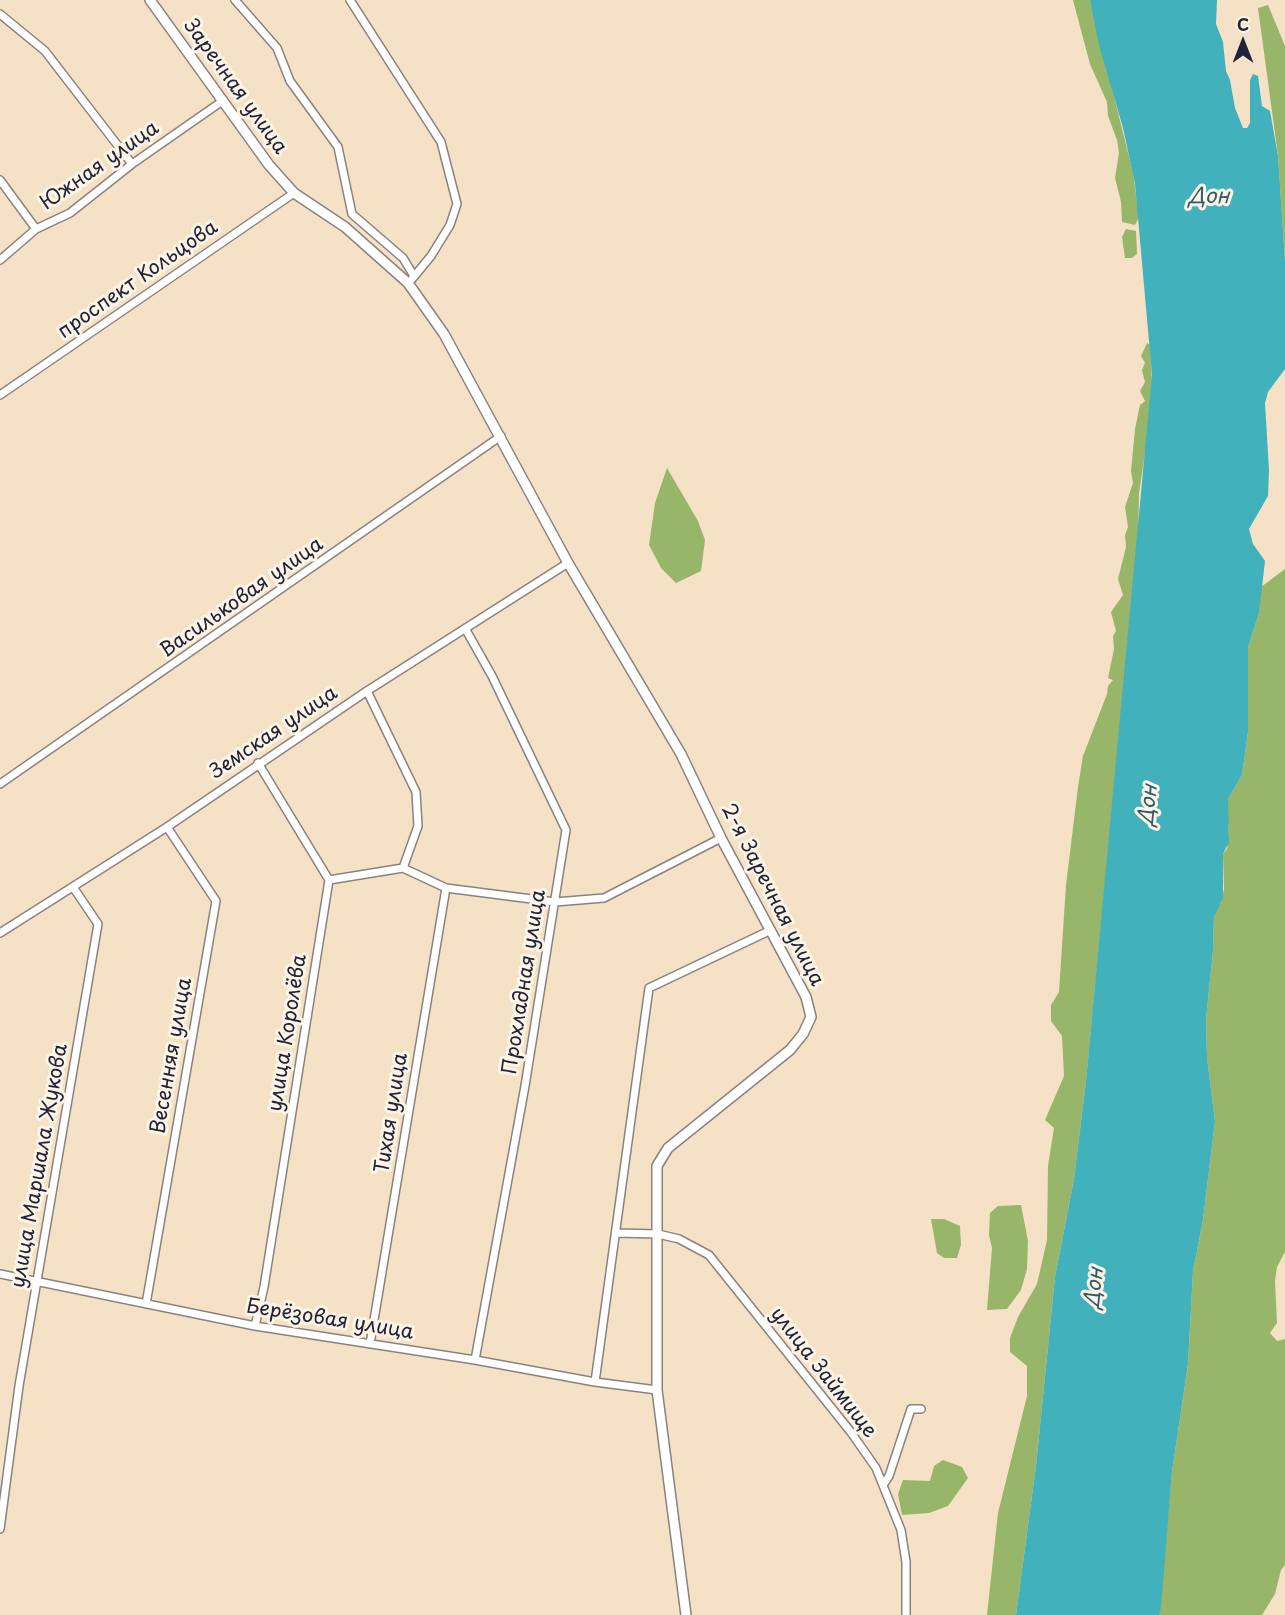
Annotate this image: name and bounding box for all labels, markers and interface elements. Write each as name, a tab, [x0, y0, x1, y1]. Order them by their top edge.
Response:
north arrow	[1213, 12, 1273, 72]
text: С	[1237, 12, 1249, 36]
street label: Заречная улица	[178, 15, 292, 159]
street label: Южная улица	[36, 116, 164, 216]
water label: Дон	[1189, 184, 1229, 210]
street label: проспект Кольцова	[53, 216, 223, 344]
street label: Васильковая улица	[156, 533, 328, 663]
street label: Земская улица	[206, 681, 342, 785]
water label: Дон	[1134, 784, 1164, 826]
street label: 2-я Заречная улица	[716, 800, 828, 990]
street label: Прохладная улица	[499, 888, 551, 1076]
street label: улица Королёва	[264, 953, 312, 1113]
street label: Весенняя улица	[146, 976, 198, 1136]
street label: улица Маршала Жукова	[7, 1042, 73, 1290]
street label: Тихая улица	[371, 1051, 413, 1175]
water label: Дон	[1080, 1267, 1110, 1309]
street label: Берёзовая улица	[245, 1295, 415, 1345]
street label: улица Займище	[765, 1303, 881, 1443]

